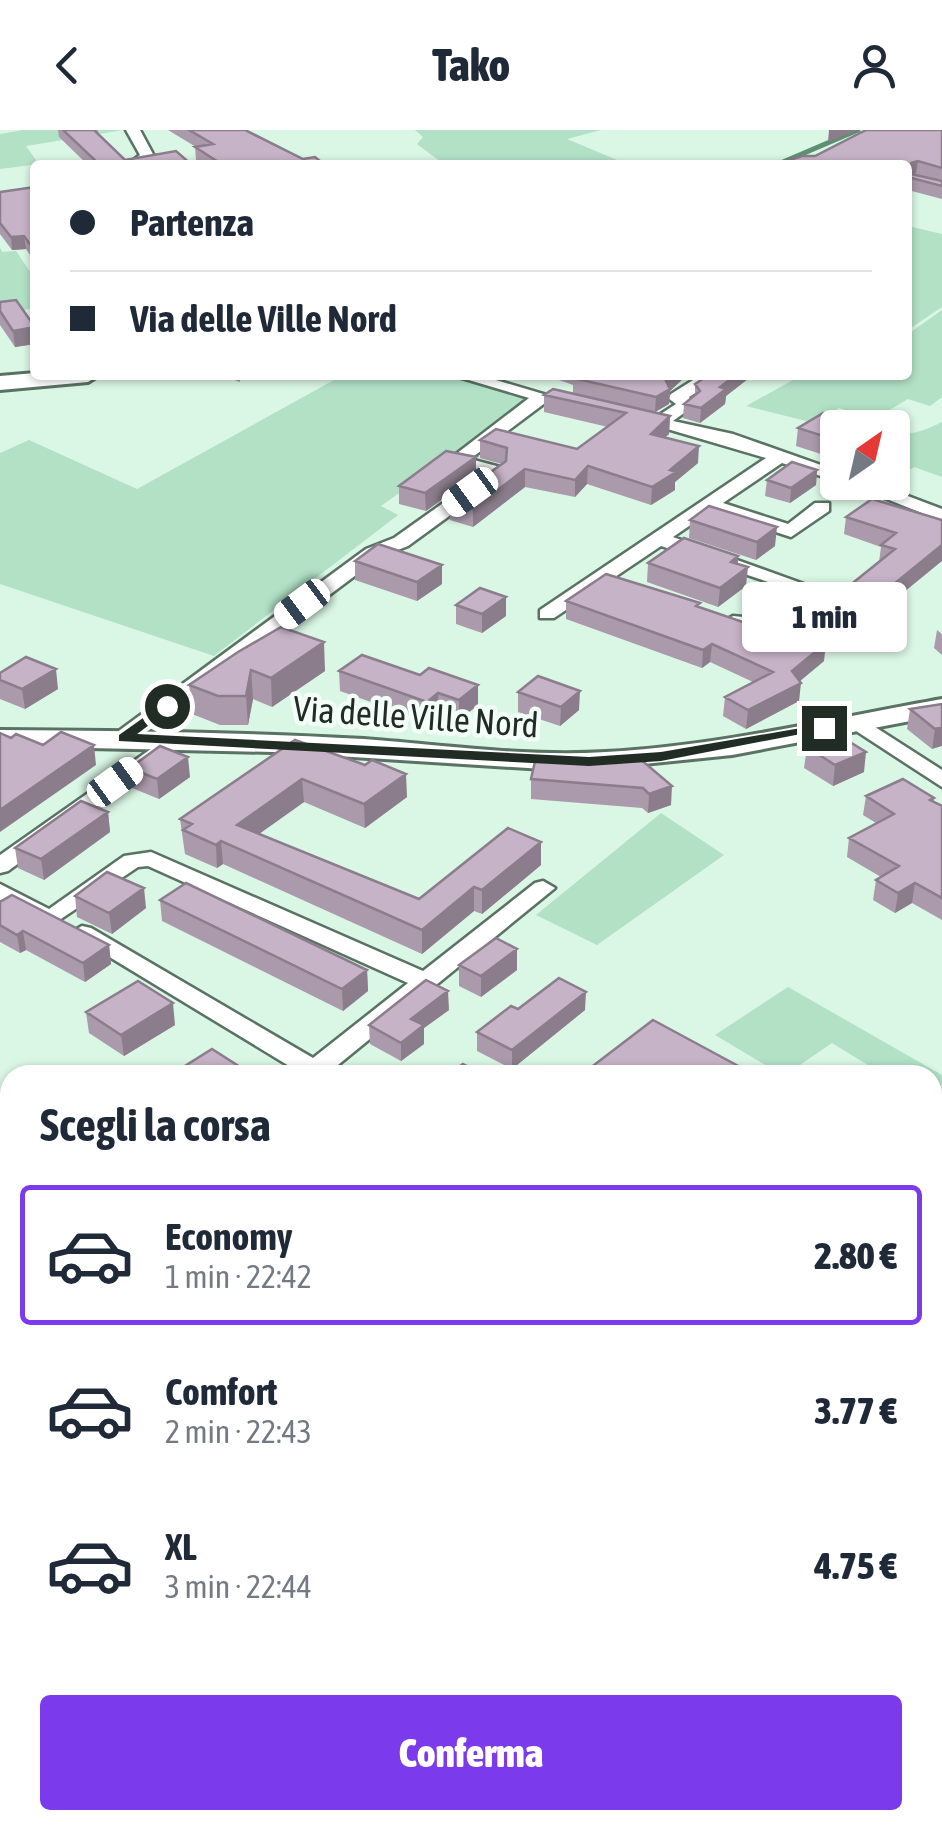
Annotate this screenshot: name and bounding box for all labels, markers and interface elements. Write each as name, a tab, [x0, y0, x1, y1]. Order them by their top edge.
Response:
icon: back	[40, 38, 95, 93]
icon: person	[847, 38, 902, 93]
text: Tako	[432, 39, 510, 91]
text: Partenza	[130, 201, 254, 244]
text: Via delle Ville Nord	[130, 297, 397, 340]
north arrow	[820, 410, 910, 500]
map controls	[820, 410, 910, 500]
car	[437, 462, 503, 522]
car	[269, 574, 335, 634]
callout: 1 min	[742, 583, 906, 653]
text: 1 min	[792, 598, 857, 635]
route start	[145, 684, 190, 729]
street label: Via delle Ville Nord	[292, 687, 540, 745]
route end	[802, 706, 847, 751]
car	[82, 752, 148, 812]
text: Scegli la corsa	[40, 1099, 271, 1151]
icon: car	[45, 1210, 135, 1300]
text: Economy	[165, 1215, 292, 1258]
text: 2.80 €	[814, 1234, 897, 1277]
text: 1 min · 22:42	[165, 1258, 312, 1295]
icon: car	[45, 1365, 135, 1455]
text: Comfort	[165, 1370, 277, 1413]
text: 3.77 €	[814, 1389, 897, 1432]
text: 2 min · 22:43	[165, 1413, 312, 1450]
icon: car	[45, 1520, 135, 1610]
text: XL	[165, 1525, 197, 1568]
text: 4.75 €	[814, 1544, 897, 1587]
text: 3 min · 22:44	[165, 1568, 312, 1605]
button: Conferma	[40, 1695, 902, 1810]

